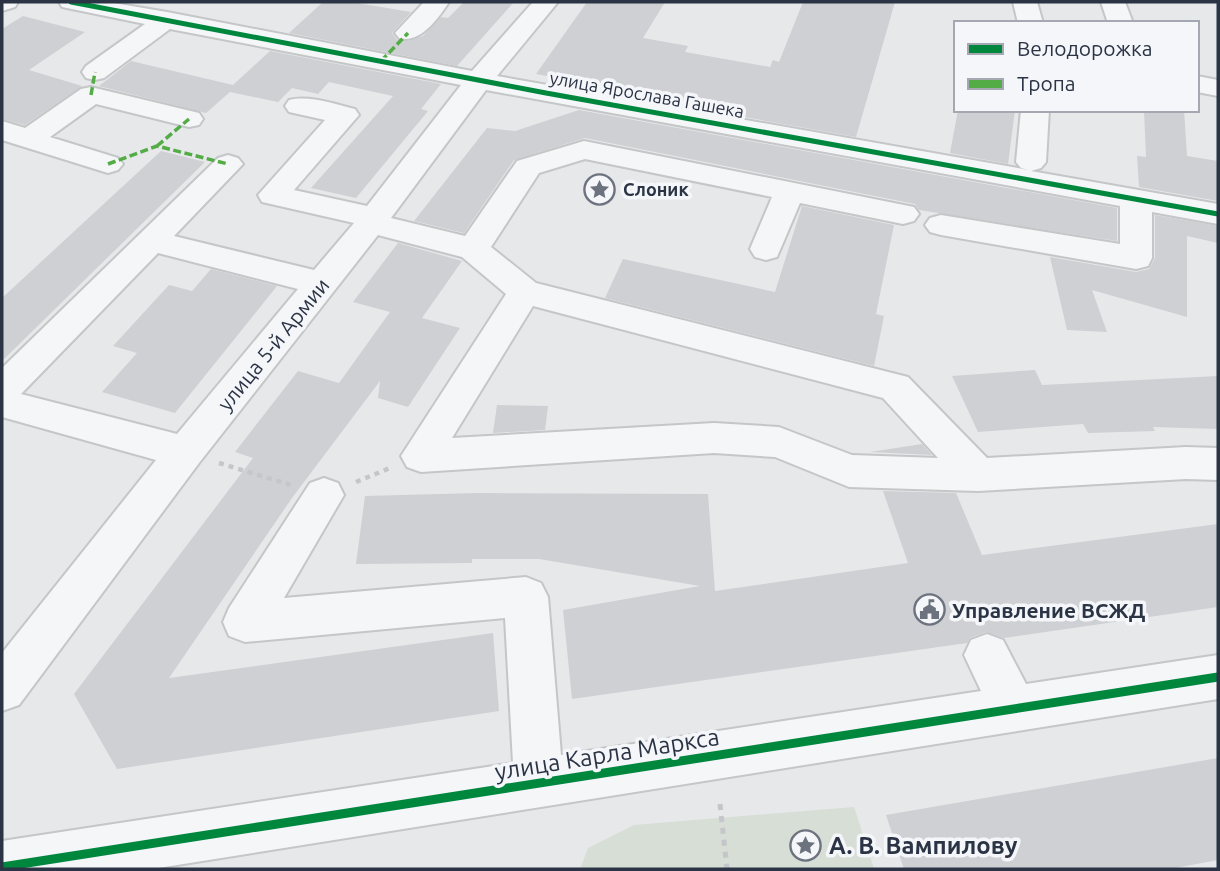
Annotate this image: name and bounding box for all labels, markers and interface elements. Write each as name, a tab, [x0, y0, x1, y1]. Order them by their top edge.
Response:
legend	[954, 21, 1199, 112]
text: Велодорожка	[1017, 36, 1153, 60]
street label: улица Ярослава Гашека	[548, 67, 746, 121]
text: Тропа	[1017, 71, 1076, 95]
place icon: Слоник	[583, 172, 617, 206]
place label: Слоник	[623, 179, 689, 199]
street label: улица 5-й Армии	[212, 273, 334, 415]
public building icon: Управление ВСЖД	[912, 593, 946, 627]
place label: Управление ВСЖД	[952, 598, 1146, 622]
street label: улица Карла Маркса	[493, 723, 721, 785]
place icon: А. В. Вампилову	[789, 828, 823, 862]
place label: А. В. Вампилову	[829, 832, 1018, 859]

